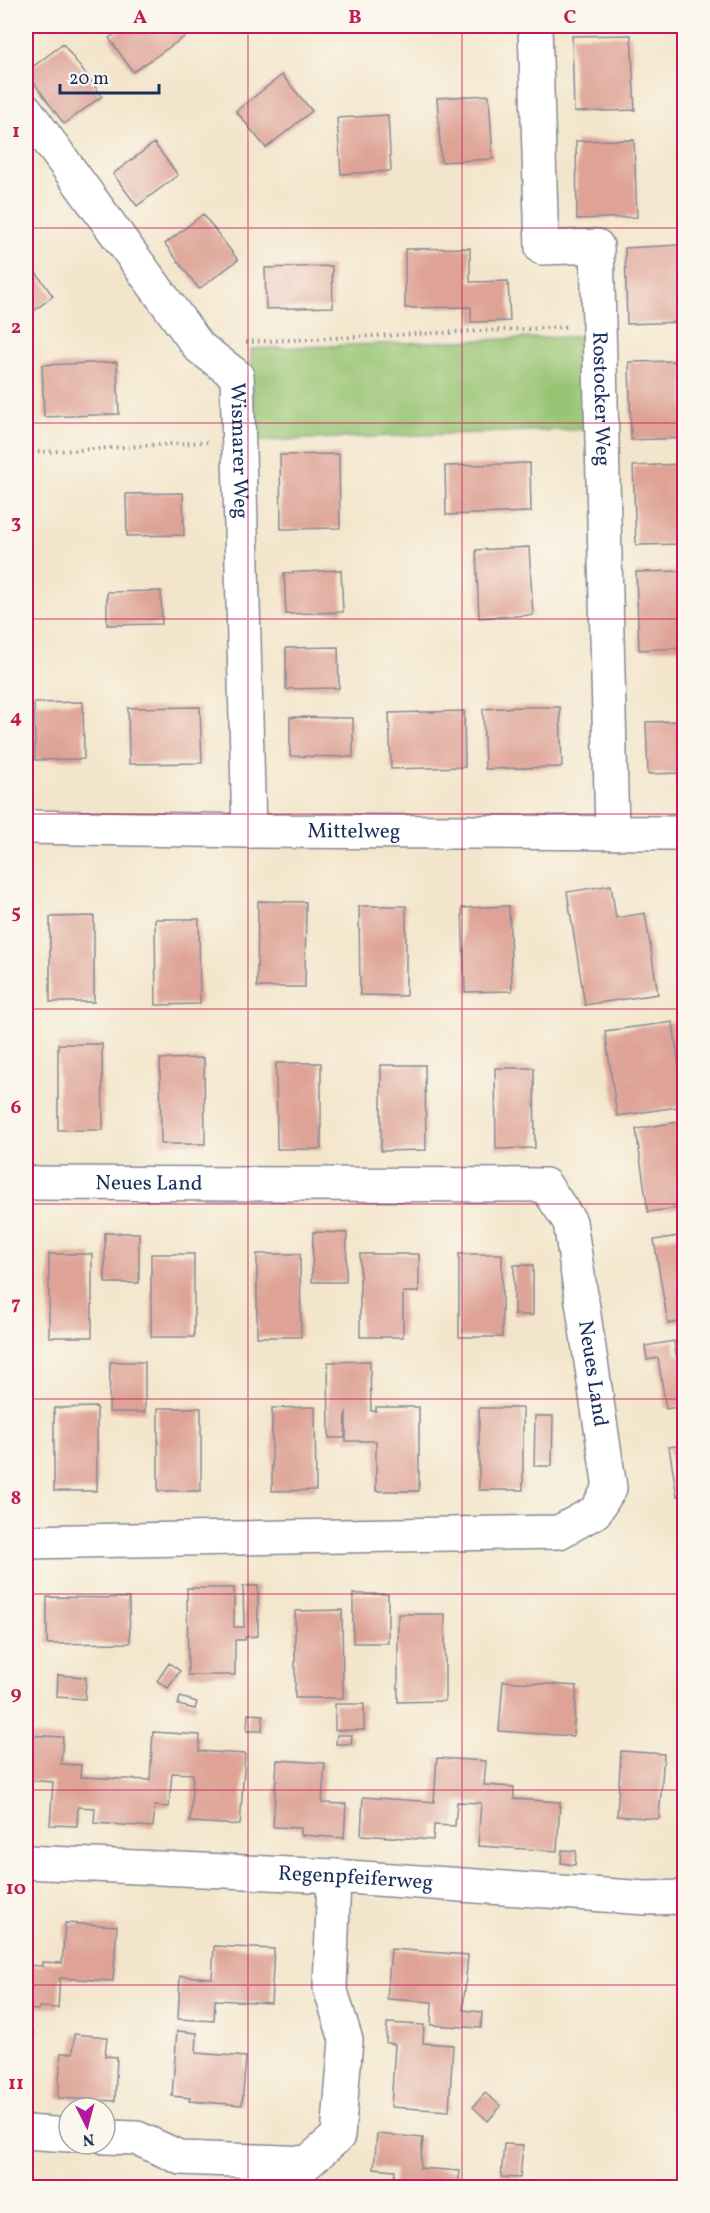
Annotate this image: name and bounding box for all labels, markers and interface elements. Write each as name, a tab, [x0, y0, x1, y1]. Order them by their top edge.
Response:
text: A	[133, 4, 147, 32]
text: B	[348, 4, 362, 32]
text: C	[564, 4, 577, 32]
scale bar	[60, 57, 159, 95]
text: 20 m	[69, 67, 109, 92]
text: 1	[12, 118, 20, 146]
text: 2	[11, 314, 21, 342]
street label: Rostocker Weg	[585, 331, 617, 467]
street label: Wismarer Weg	[223, 382, 255, 519]
text: 3	[11, 509, 21, 537]
text: 4	[10, 704, 22, 732]
street label: Mittelweg	[307, 817, 401, 846]
text: 5	[11, 899, 21, 927]
text: 6	[11, 1094, 22, 1122]
street label: Neues Land	[95, 1169, 203, 1198]
text: 7	[11, 1290, 21, 1318]
street label: Neues Land	[570, 1318, 615, 1429]
text: 8	[11, 1485, 21, 1513]
text: 9	[10, 1680, 22, 1708]
street label: Regenpfeiferweg	[277, 1859, 434, 1897]
text: 10	[6, 1875, 26, 1903]
text: 11	[8, 2070, 24, 2098]
north arrow	[57, 2096, 117, 2156]
text: N	[81, 2127, 95, 2151]

